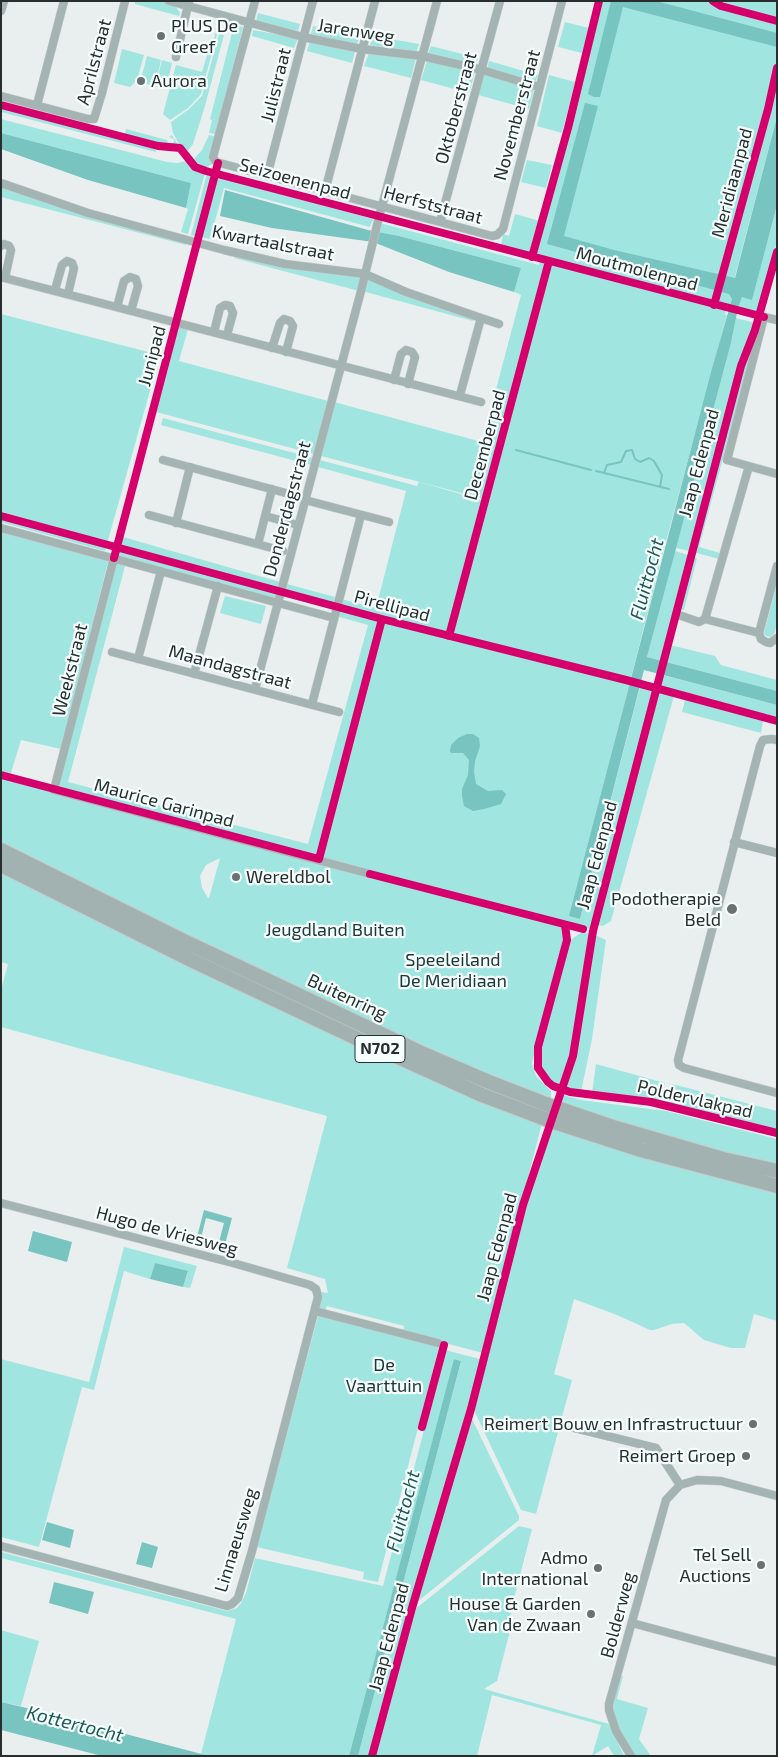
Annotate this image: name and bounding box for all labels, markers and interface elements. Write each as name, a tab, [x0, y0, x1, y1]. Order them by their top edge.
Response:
street label: Jarenweg	[316, 14, 396, 48]
place label: PLUS De Greef	[171, 15, 238, 58]
street label: Aprilstraat	[72, 16, 116, 108]
marker: PLUS De Greef	[155, 30, 167, 42]
street label: Julistraat	[256, 46, 296, 124]
street label: Novemberstraat	[489, 47, 545, 183]
street label: Oktoberstraat	[431, 50, 481, 166]
place label: Aurora	[151, 70, 207, 92]
marker: Aurora	[135, 75, 147, 87]
street label: Meridiaanpad	[707, 126, 757, 240]
street label: Seizoenenpad	[237, 154, 353, 204]
street label: Herfststraat	[381, 181, 485, 229]
street label: Kwartaalstraat	[210, 221, 336, 265]
street label: Moutmolenpad	[574, 242, 700, 296]
street label: Junipad	[134, 323, 170, 389]
street label: Decemberpad	[460, 387, 510, 503]
street label: Jaap Edenpad	[674, 406, 724, 520]
street label: Donderdagstraat	[258, 439, 316, 579]
water label: Fluittocht	[625, 536, 669, 622]
street label: Pirellipad	[352, 586, 432, 626]
street label: Weekstraat	[48, 621, 92, 719]
street label: Maandagstraat	[166, 640, 294, 694]
street label: Maurice Garinpad	[92, 774, 236, 832]
street label: Jaap Edenpad	[572, 798, 622, 912]
place label: Wereldbol	[246, 866, 331, 888]
marker: Wereldbol	[230, 871, 242, 883]
place label: Podotherapie Beld	[611, 888, 721, 931]
marker: Podotherapie Beld	[725, 902, 739, 916]
park label: Jeugdland Buiten	[265, 919, 405, 941]
park label: Speeleiland De Meridiaan	[399, 949, 507, 992]
street label: Buitenring	[304, 969, 390, 1025]
road number: N702	[355, 1036, 405, 1062]
street label: Poldervlakpad	[635, 1075, 755, 1123]
street label: Jaap Edenpad	[472, 1190, 522, 1304]
street label: Hugo de Vriesweg	[94, 1202, 240, 1260]
park label: De Vaarttuin	[346, 1354, 422, 1396]
place label: Reimert Bouw en Infrastructuur	[484, 1413, 743, 1435]
marker: Reimert Bouw en Infrastructuur	[747, 1418, 759, 1430]
place label: Reimert Groep	[619, 1445, 736, 1467]
marker: Reimert Groep	[740, 1450, 752, 1462]
water label: Fluittocht	[381, 1468, 425, 1554]
street label: Linnaeusweg	[210, 1485, 262, 1595]
place label: Tel Sell Auctions	[680, 1544, 751, 1586]
place label: Admo International	[482, 1547, 588, 1590]
marker: Tel Sell Auctions	[755, 1559, 767, 1571]
marker: Admo International	[592, 1562, 604, 1574]
street label: Bolderweg	[596, 1570, 640, 1660]
street label: Jaap Edenpad	[364, 1580, 414, 1694]
place label: House & Garden Van de Zwaan	[449, 1593, 581, 1636]
marker: House & Garden Van de Zwaan	[585, 1608, 597, 1620]
water label: Kottertocht	[24, 1701, 126, 1747]

